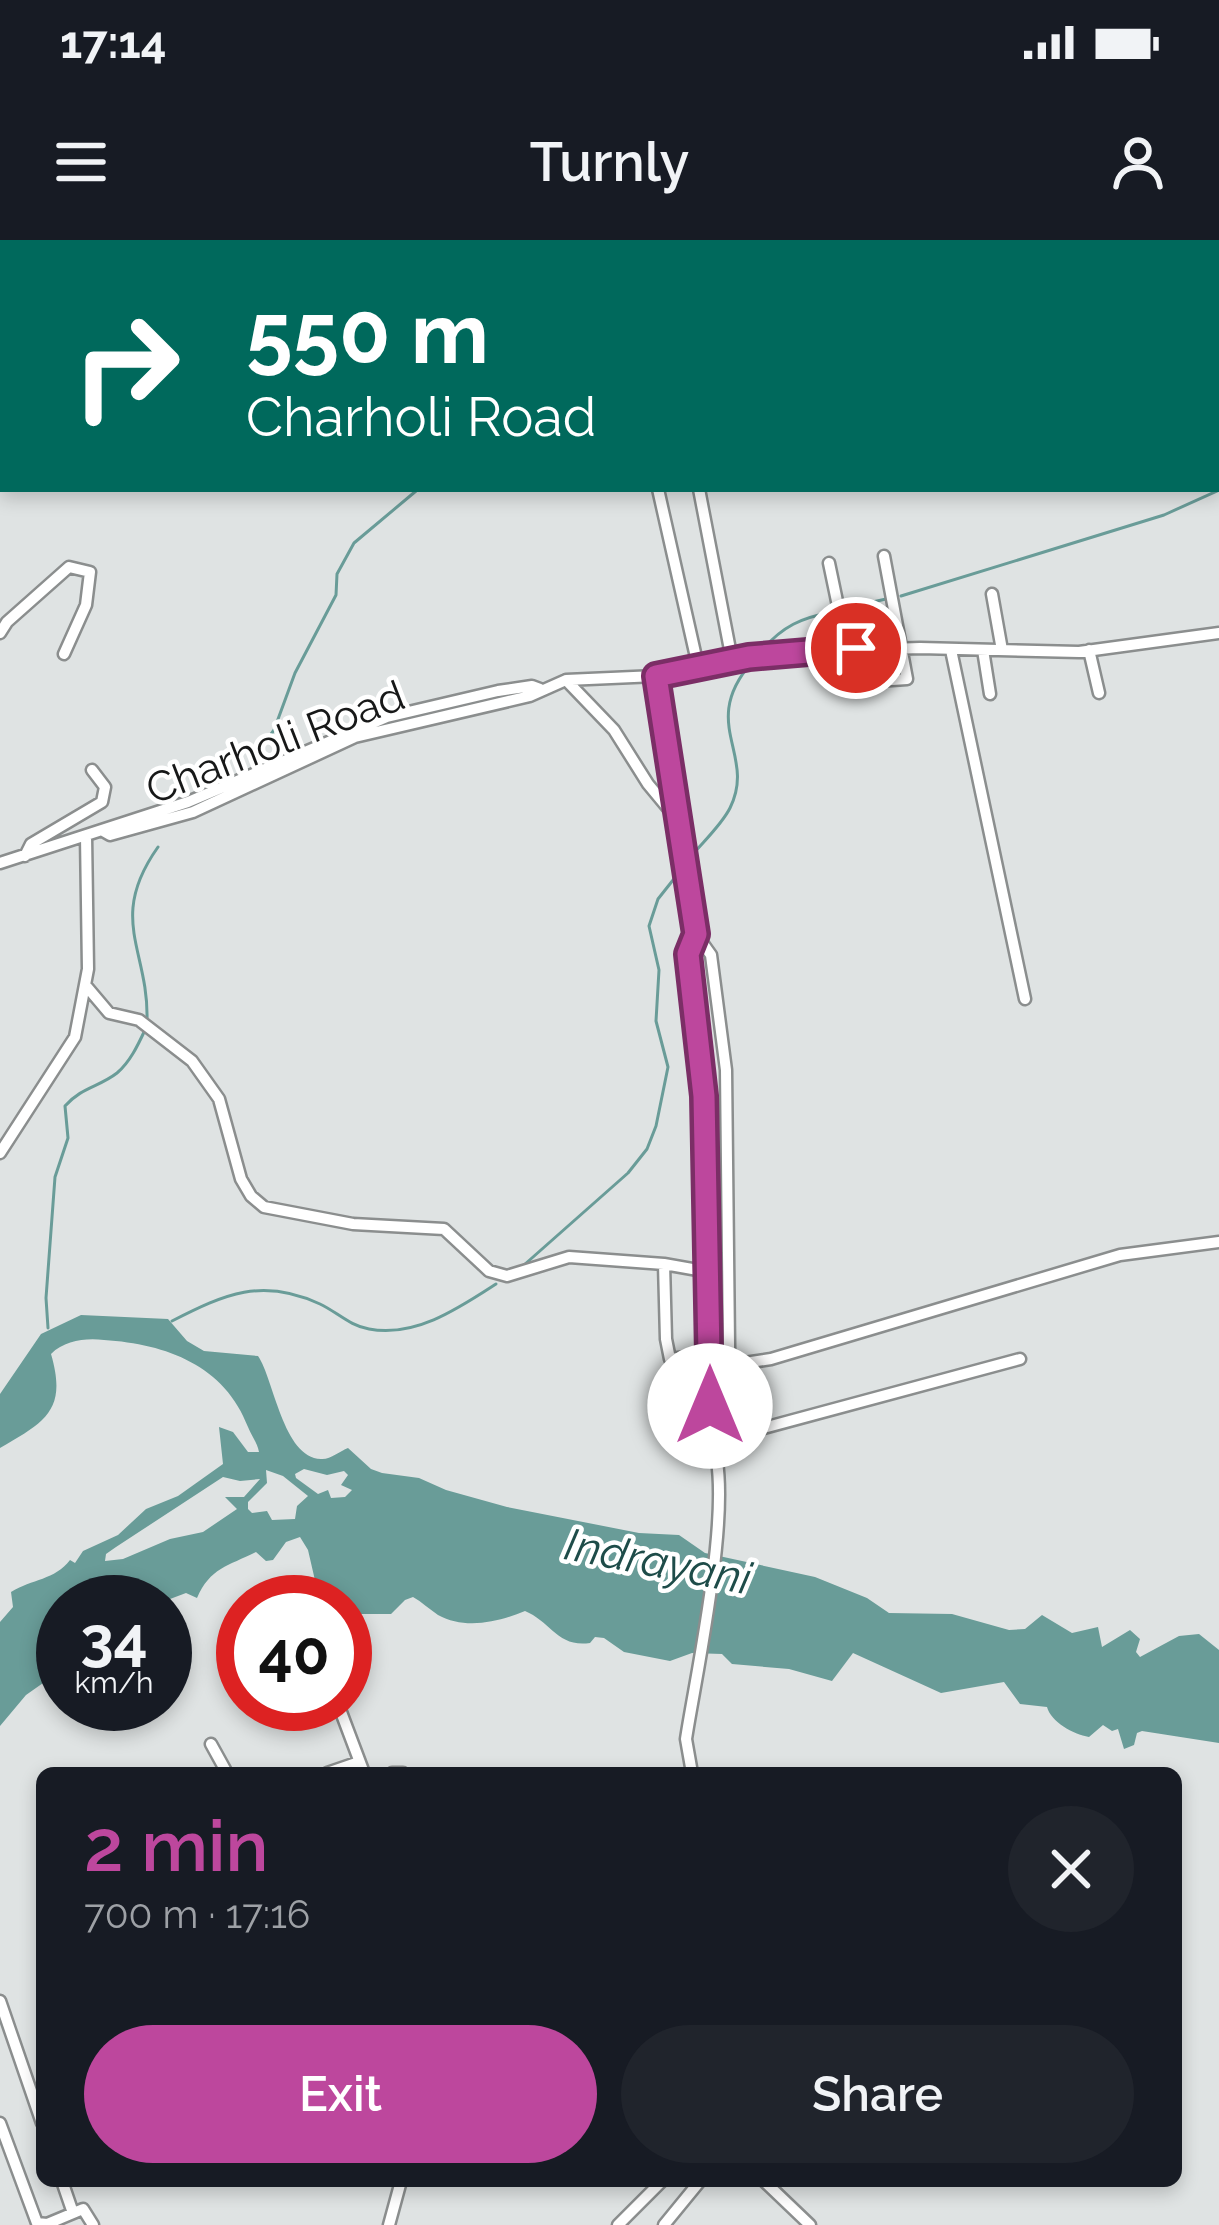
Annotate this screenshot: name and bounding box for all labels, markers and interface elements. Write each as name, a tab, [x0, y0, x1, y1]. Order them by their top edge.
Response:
text: 17:14	[60, 16, 167, 69]
icon: menu	[48, 129, 114, 195]
icon: person	[1105, 129, 1171, 195]
text: Turnly	[530, 130, 689, 194]
text: 550 m	[246, 284, 489, 383]
icon: right	[48, 288, 204, 444]
text: Charholi Road	[246, 385, 596, 449]
pin	[805, 597, 907, 699]
icon: arrive	[823, 615, 889, 681]
street label: Charholi Road	[139, 671, 411, 814]
position arrow	[647, 1343, 773, 1469]
water label: Indrayani	[560, 1518, 757, 1606]
speed limit sign: 40	[216, 1575, 372, 1731]
text: 34	[80, 1603, 148, 1673]
text: km/h	[74, 1665, 154, 1700]
text: 2 min	[84, 1803, 268, 1888]
button: close	[1008, 1806, 1134, 1932]
text: 700 m · 17:16	[84, 1891, 310, 1937]
button: Exit	[84, 2025, 597, 2163]
button: Share	[621, 2025, 1134, 2163]

